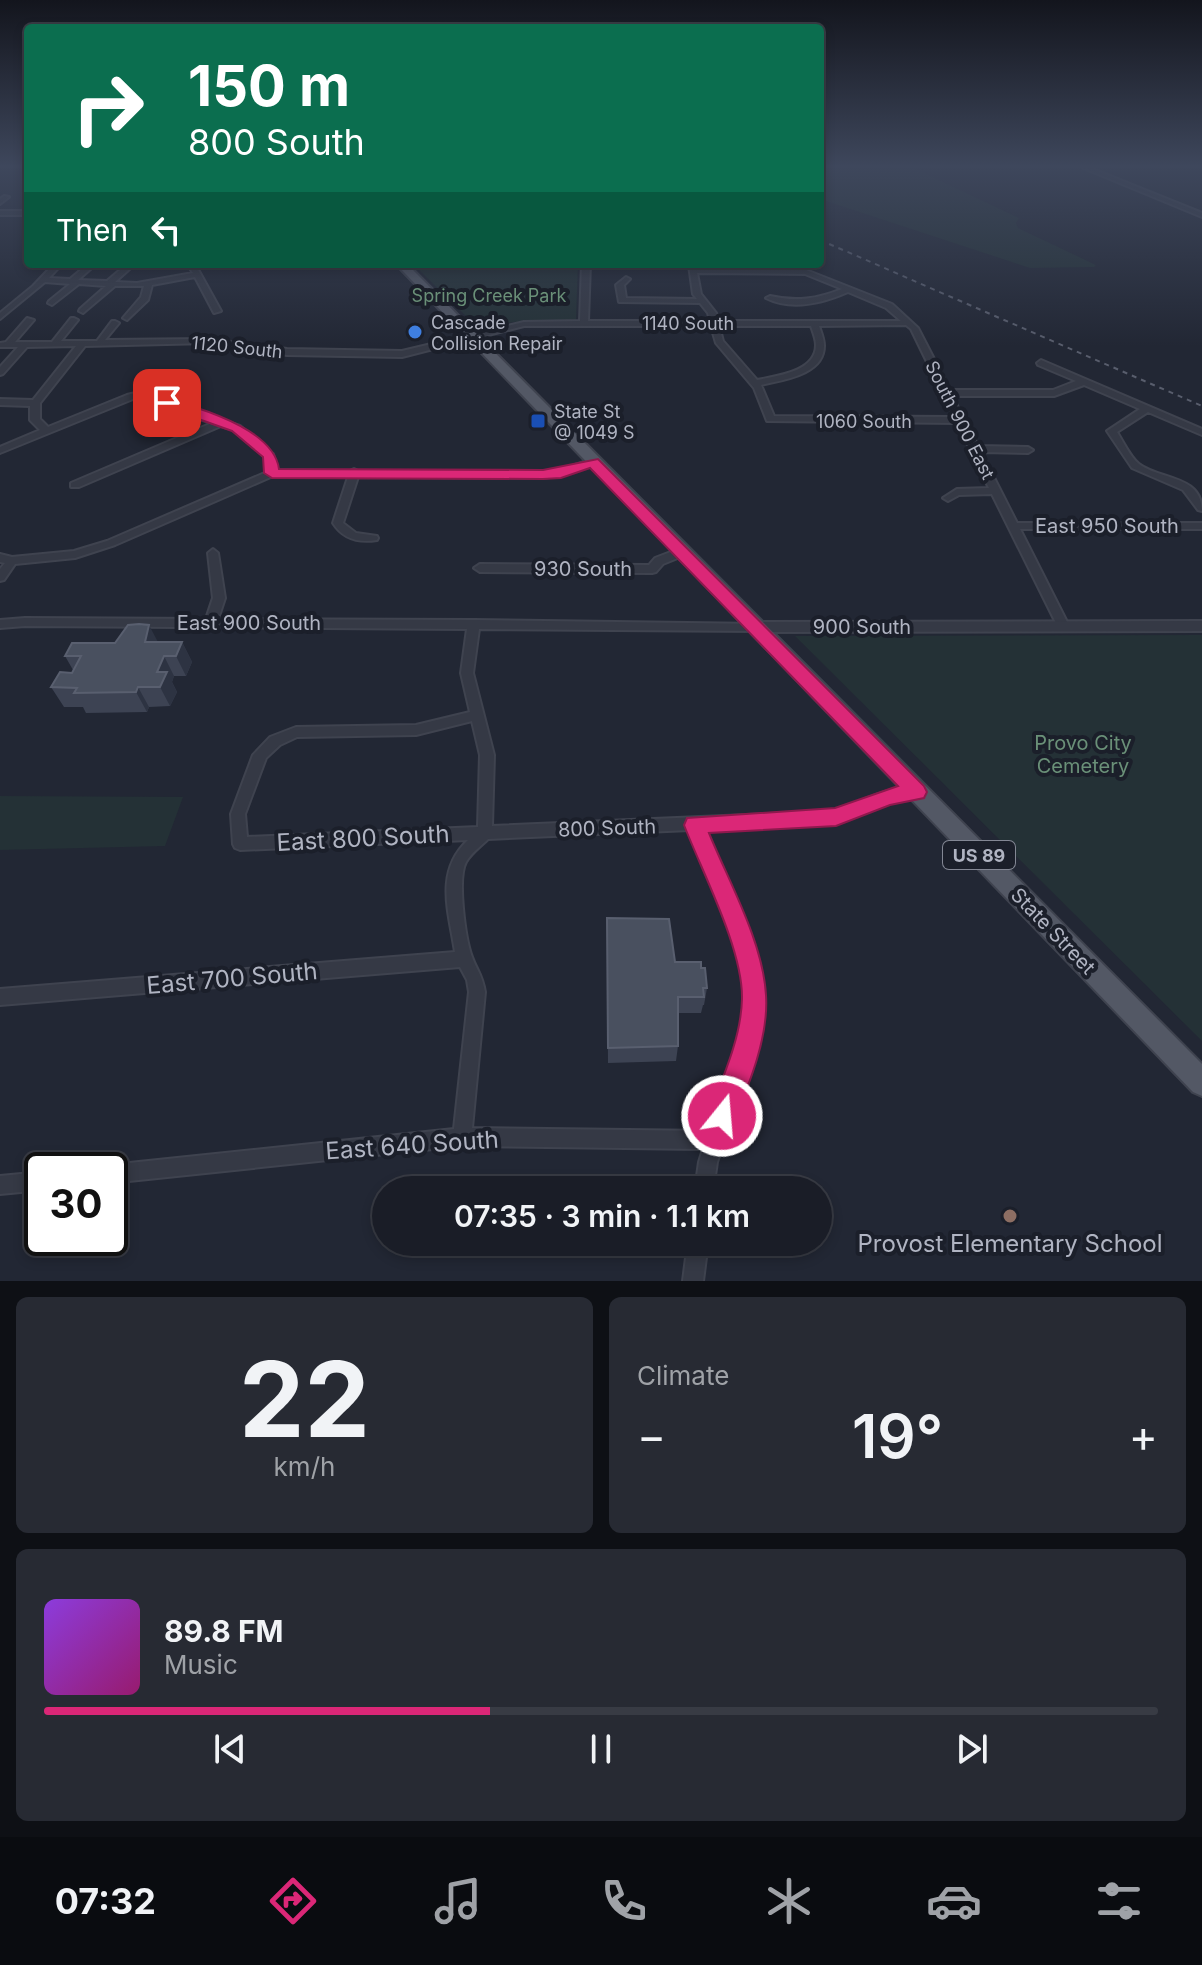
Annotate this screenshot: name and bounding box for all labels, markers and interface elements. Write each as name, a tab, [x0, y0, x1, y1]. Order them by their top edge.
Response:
text: 150 m	[188, 52, 350, 120]
icon: right	[56, 56, 160, 160]
text: 800 South	[188, 120, 365, 164]
icon: left	[144, 208, 188, 252]
text: Then	[56, 212, 128, 248]
park label: Spring Creek Park	[412, 285, 567, 306]
place label: Cascade Collision Repair	[431, 312, 563, 354]
street label: 1140 South	[642, 313, 734, 334]
marker: Cascade Collision Repair	[406, 323, 424, 341]
street label: 1120 South	[190, 332, 284, 362]
street label: South 900 East	[921, 357, 999, 483]
pin	[133, 369, 201, 437]
icon: arrive	[145, 381, 189, 425]
place label: State St @ 1049 S	[554, 401, 635, 443]
street label: 1060 South	[816, 411, 912, 432]
marker: State St @ 1049 S	[529, 412, 547, 430]
street label: East 950 South	[1035, 514, 1179, 538]
street label: 930 South	[534, 557, 632, 581]
street label: East 900 South	[177, 611, 321, 635]
street label: 900 South	[813, 615, 911, 639]
park label: Provo City Cemetery	[1034, 731, 1132, 778]
street label: 800 South	[557, 814, 657, 842]
street label: East 800 South	[276, 819, 450, 857]
road number: US 89	[943, 841, 1015, 869]
street label: State Street	[1006, 883, 1100, 980]
street label: East 700 South	[145, 956, 319, 1000]
position arrow	[680, 1074, 764, 1158]
street label: East 640 South	[324, 1124, 500, 1166]
speed limit sign: 30	[24, 1152, 128, 1256]
text: 07:35 · 3 min · 1.1 km	[454, 1198, 750, 1234]
marker: Provost Elementary School	[1001, 1207, 1019, 1225]
place label: Provost Elementary School	[858, 1229, 1162, 1258]
text: 22	[239, 1336, 370, 1462]
text: Climate	[637, 1360, 729, 1391]
text: 19°	[852, 1400, 943, 1472]
text: −	[637, 1409, 666, 1463]
text: +	[1129, 1409, 1158, 1463]
text: km/h	[274, 1451, 335, 1482]
text: 89.8 FM	[164, 1613, 284, 1649]
text: Music	[164, 1649, 238, 1680]
icon: previous	[208, 1727, 252, 1771]
icon: pause	[579, 1727, 623, 1771]
icon: next	[950, 1727, 994, 1771]
icon: directions	[265, 1873, 321, 1929]
icon: music	[430, 1873, 486, 1929]
icon: phone	[596, 1873, 652, 1929]
icon: climate	[761, 1873, 817, 1929]
icon: car	[926, 1873, 982, 1929]
icon: filters	[1091, 1873, 1147, 1929]
text: 07:32	[55, 1879, 156, 1923]

